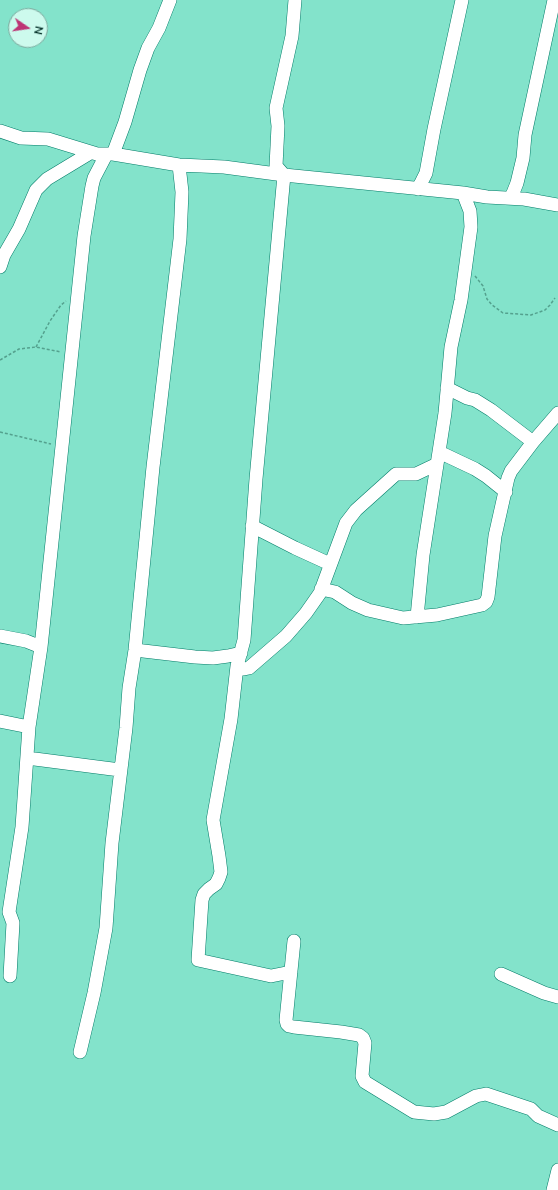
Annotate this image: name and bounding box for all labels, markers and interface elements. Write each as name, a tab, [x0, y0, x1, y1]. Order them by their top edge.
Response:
north arrow	[8, 8, 48, 48]
text: N	[31, 25, 46, 36]

